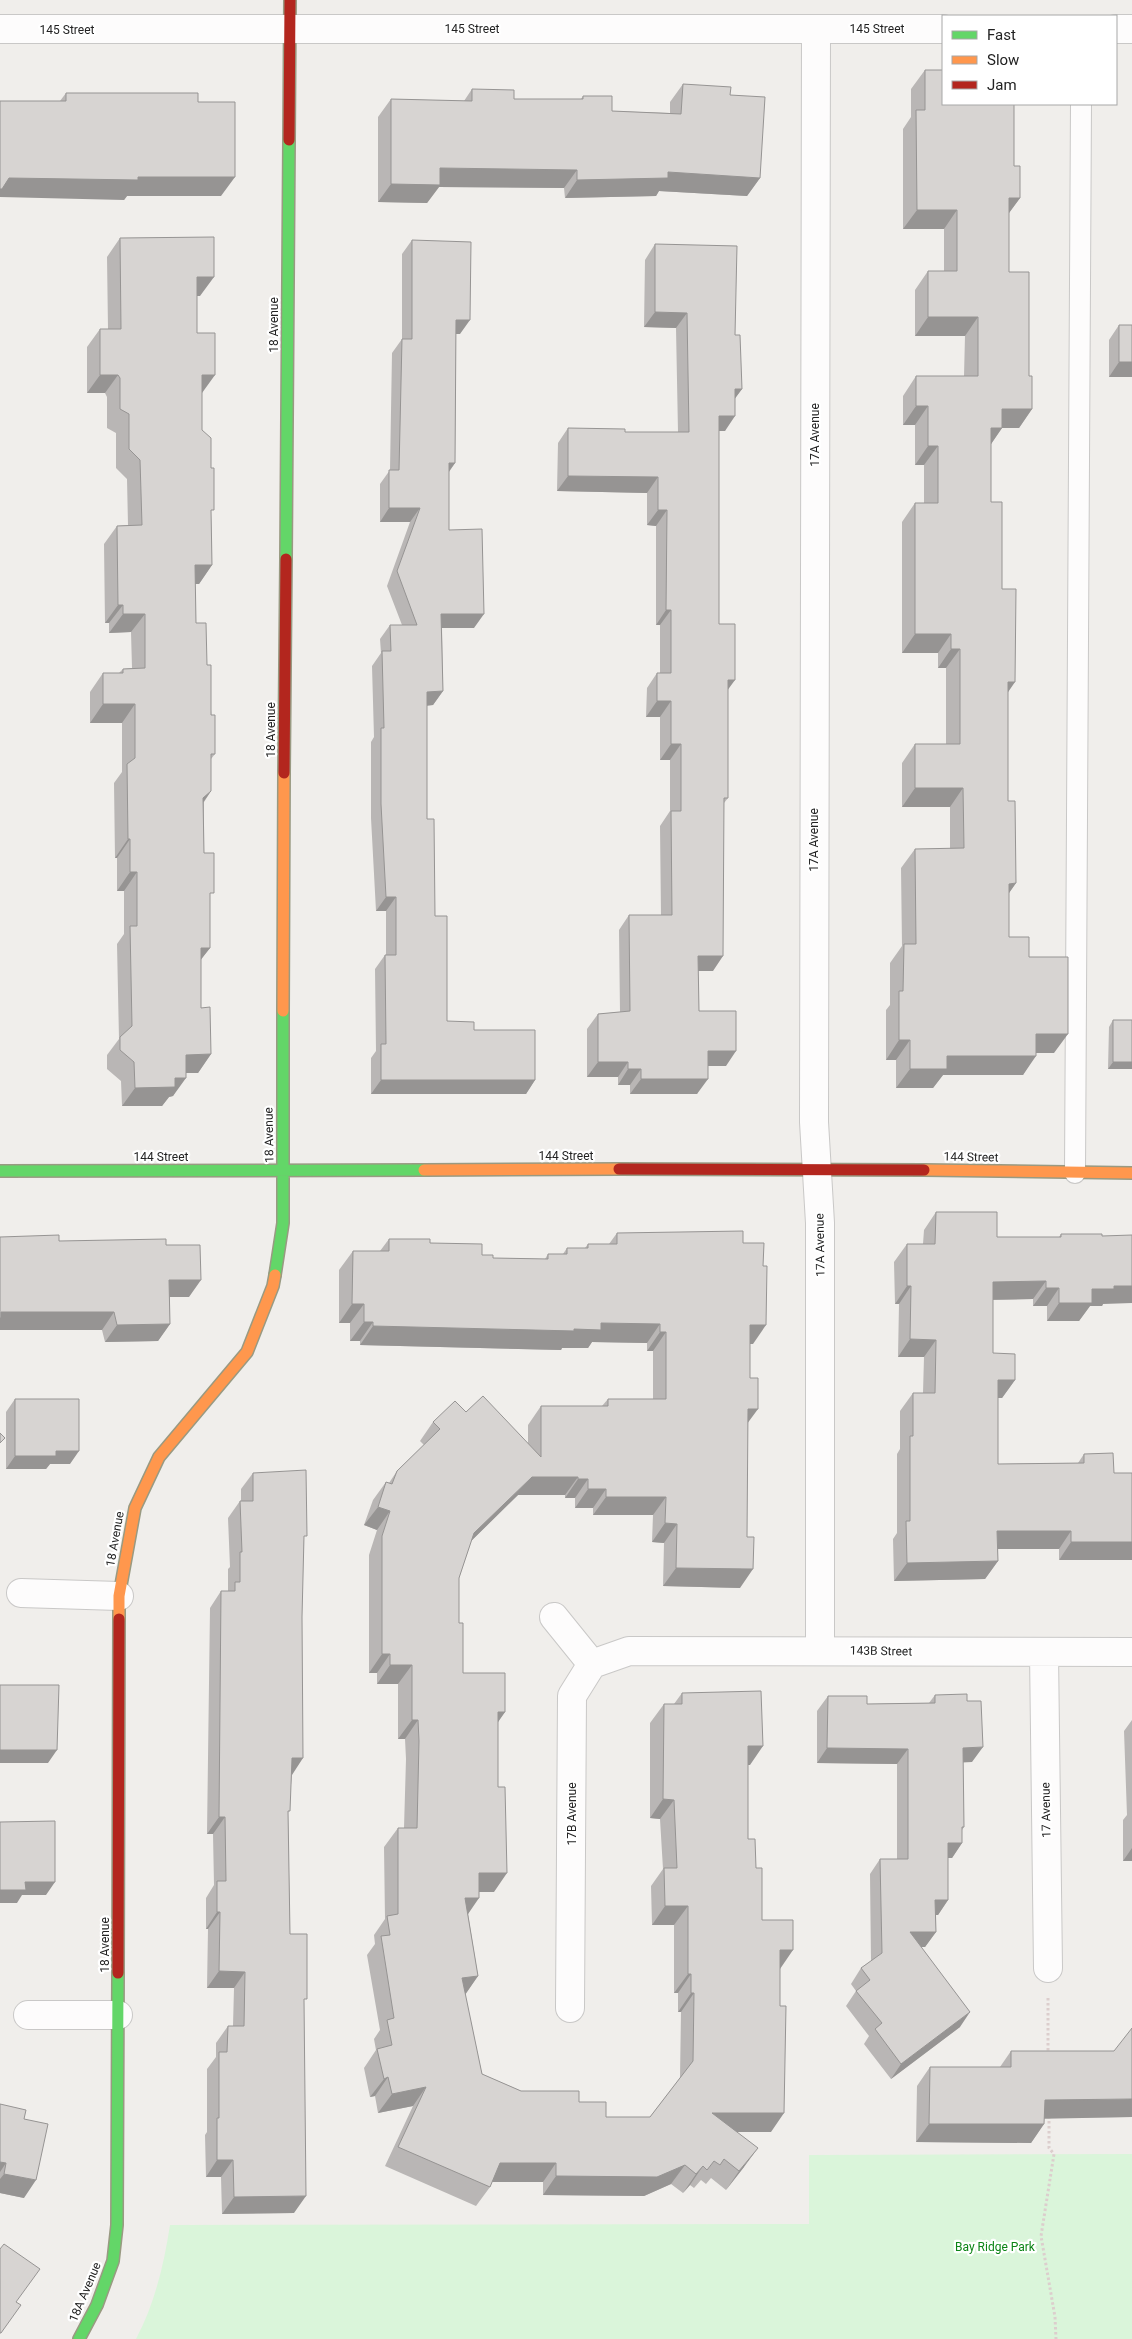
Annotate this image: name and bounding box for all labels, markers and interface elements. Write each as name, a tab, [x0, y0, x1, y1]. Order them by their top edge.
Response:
legend	[942, 15, 1117, 105]
street label: 145 Street	[445, 22, 500, 36]
street label: 145 Street	[850, 22, 905, 36]
street label: 145 Street	[40, 23, 95, 37]
text: Fast	[987, 26, 1016, 44]
text: Slow	[987, 51, 1019, 69]
text: Jam	[987, 76, 1017, 94]
street label: 18 Avenue	[267, 297, 281, 353]
street label: 17A Avenue	[808, 403, 822, 467]
street label: 18 Avenue	[264, 702, 278, 758]
street label: 17A Avenue	[807, 808, 821, 872]
street label: 18 Avenue	[262, 1107, 276, 1163]
street label: 144 Street	[539, 1149, 594, 1163]
street label: 144 Street	[134, 1150, 189, 1164]
street label: 144 Street	[943, 1150, 999, 1164]
street label: 17A Avenue	[812, 1213, 828, 1277]
street label: 18 Avenue	[103, 1510, 127, 1568]
street label: 143B Street	[850, 1643, 912, 1659]
street label: 17B Avenue	[565, 1782, 579, 1846]
street label: 17 Avenue	[1039, 1782, 1053, 1838]
street label: 18 Avenue	[98, 1917, 112, 1973]
park label: Bay Ridge Park	[955, 2240, 1036, 2254]
street label: 18A Avenue	[66, 2260, 104, 2324]

